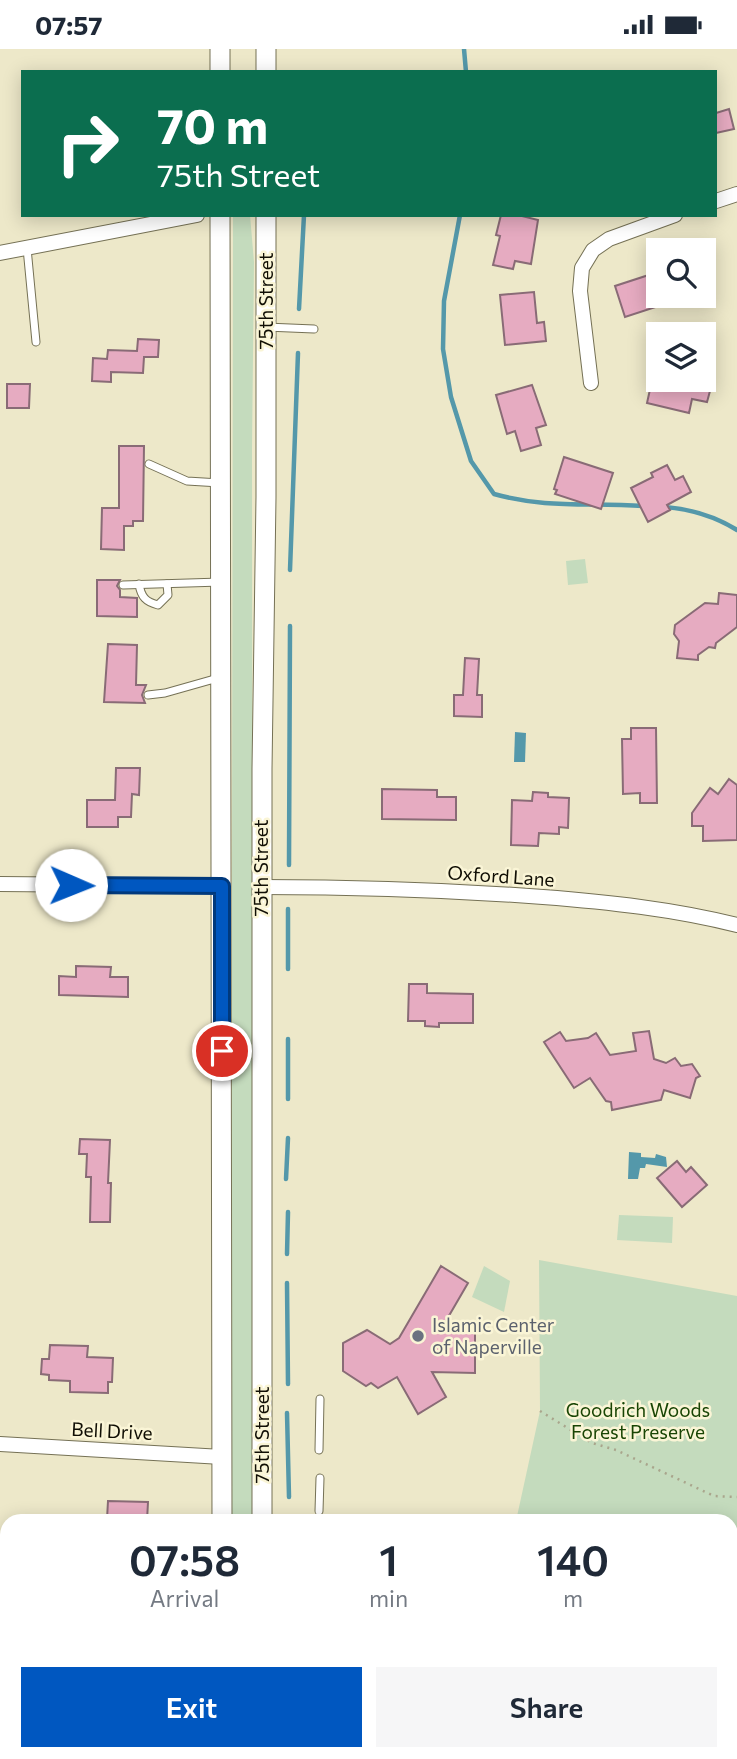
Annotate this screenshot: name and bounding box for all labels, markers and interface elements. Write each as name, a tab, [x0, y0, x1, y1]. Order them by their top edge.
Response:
text: 07:57	[35, 9, 103, 40]
text: 70 m	[157, 94, 268, 154]
icon: right	[42, 98, 133, 189]
text: 75th Street	[157, 154, 320, 194]
map controls	[646, 238, 716, 392]
button: search	[646, 238, 716, 308]
street label: 75th Street	[254, 252, 277, 349]
button: layers	[646, 322, 716, 392]
street label: 75th Street	[249, 819, 272, 916]
position arrow	[34, 848, 108, 922]
street label: Oxford Lane	[447, 860, 555, 891]
pin	[192, 1021, 252, 1081]
icon: arrive	[203, 1032, 241, 1070]
place label: Islamic Center of Naperville	[432, 1313, 555, 1358]
marker: Islamic Center of Naperville	[410, 1328, 426, 1344]
street label: 75th Street	[250, 1386, 273, 1483]
park label: Goodrich Woods Forest Preserve	[566, 1398, 710, 1443]
street label: Bell Drive	[71, 1417, 153, 1444]
text: 07:58	[129, 1533, 240, 1585]
text: 1	[379, 1533, 398, 1585]
text: 140	[537, 1533, 609, 1585]
text: Arrival	[150, 1584, 219, 1612]
text: min	[369, 1584, 408, 1612]
text: m	[563, 1584, 583, 1612]
button: Exit	[21, 1667, 362, 1747]
button: Share	[376, 1667, 717, 1747]

